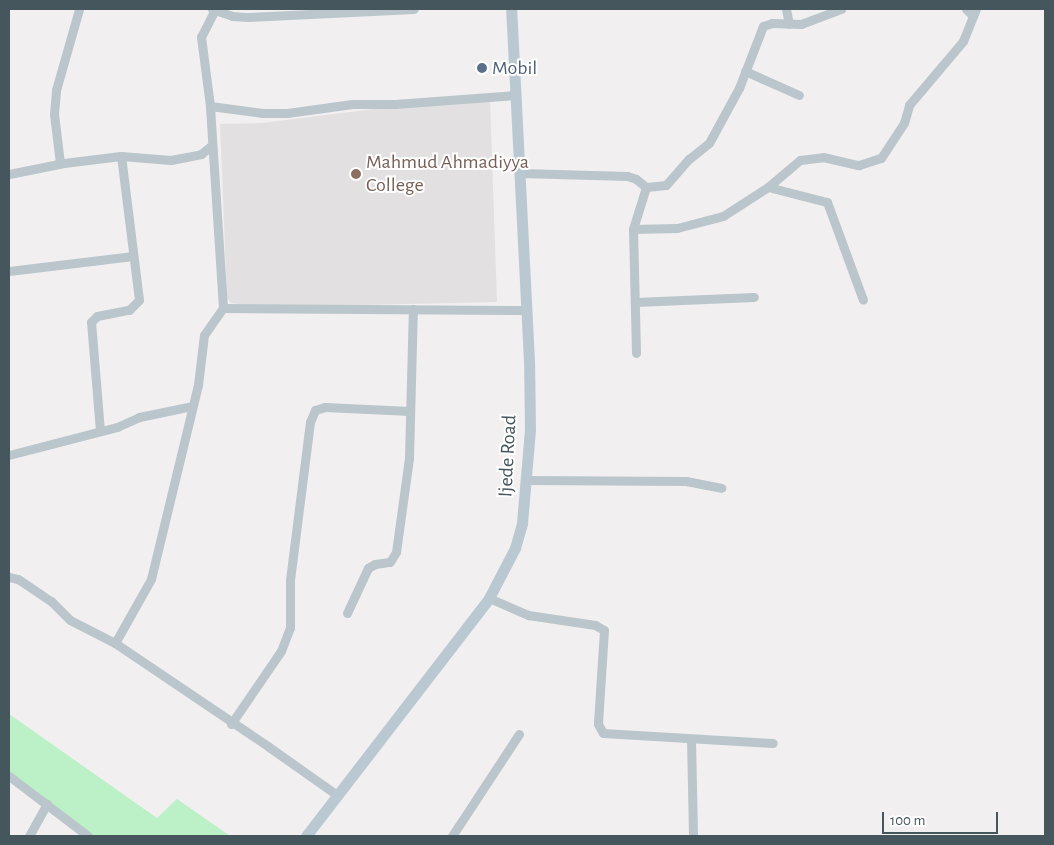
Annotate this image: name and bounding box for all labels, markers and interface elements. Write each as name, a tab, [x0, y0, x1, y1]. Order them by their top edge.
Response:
place label: Mobil	[492, 56, 537, 80]
marker: Mobil	[476, 62, 488, 74]
place label: Mahmud Ahmadiyya College	[366, 150, 529, 197]
marker: Mahmud Ahmadiyya College	[350, 168, 362, 180]
street label: Ijede Road	[494, 414, 522, 498]
scale bar	[884, 802, 1000, 834]
text: 100 m	[890, 813, 925, 828]

